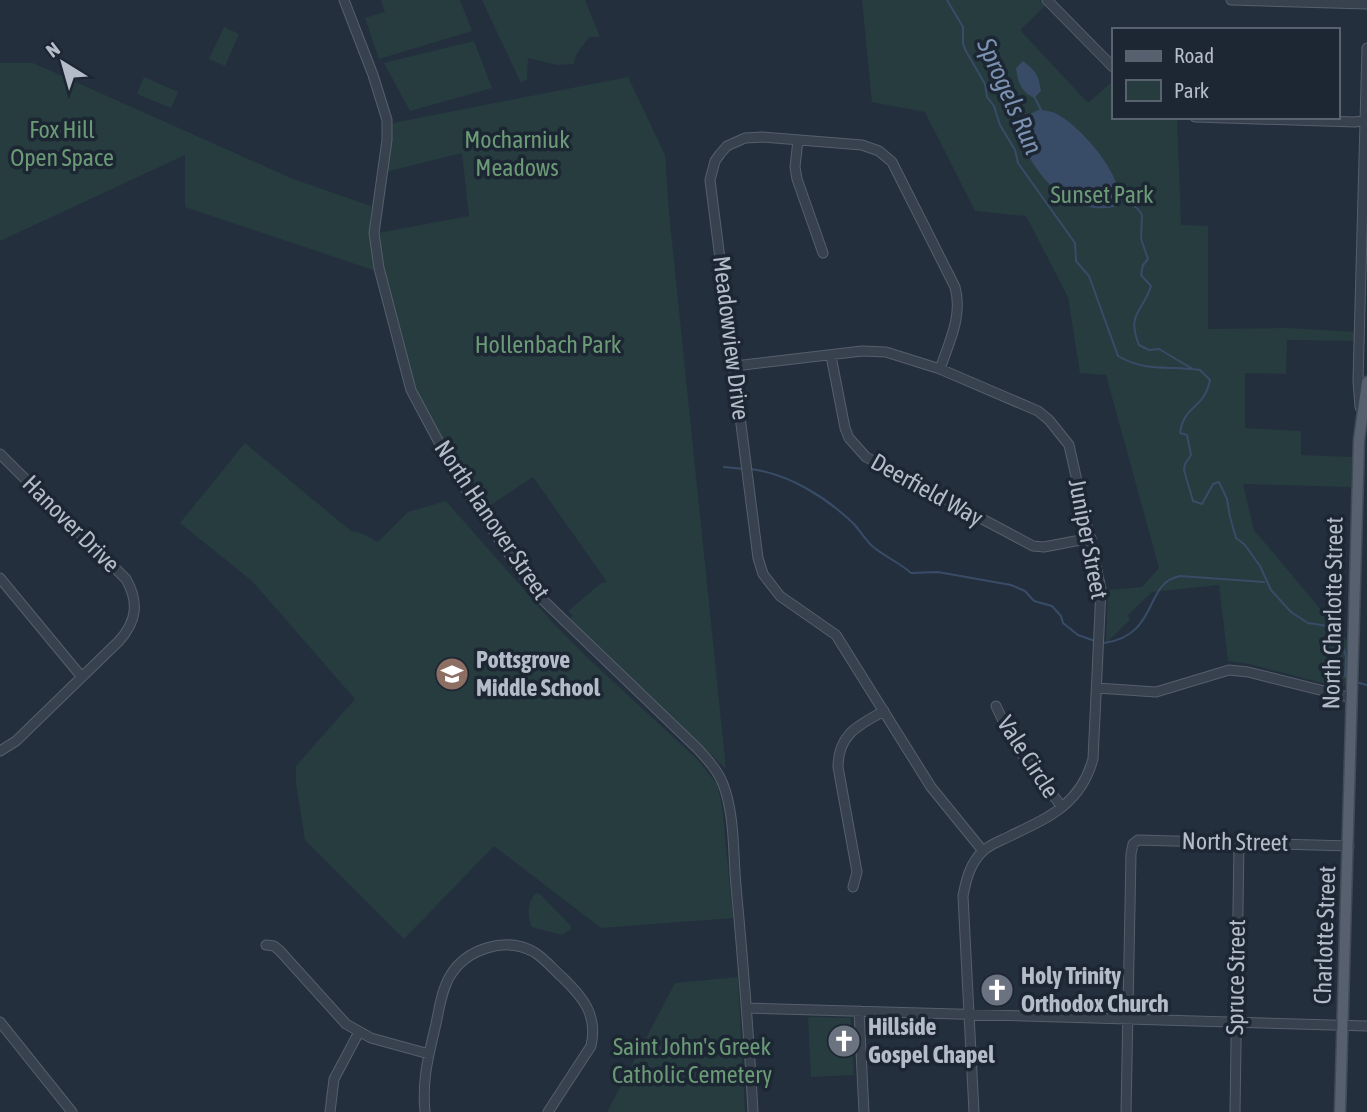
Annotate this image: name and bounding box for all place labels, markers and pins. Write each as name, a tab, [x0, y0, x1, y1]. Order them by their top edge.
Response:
place label: Pottsgrove Middle School	[476, 646, 601, 701]
school or university icon: Pottsgrove Middle School	[433, 655, 471, 693]
place label: Holy Trinity Orthodox Church	[1021, 962, 1169, 1017]
church icon: Holy Trinity Orthodox Church	[978, 971, 1016, 1009]
place label: Hillside Gospel Chapel	[868, 1013, 995, 1068]
church icon: Hillside Gospel Chapel	[825, 1022, 863, 1060]

